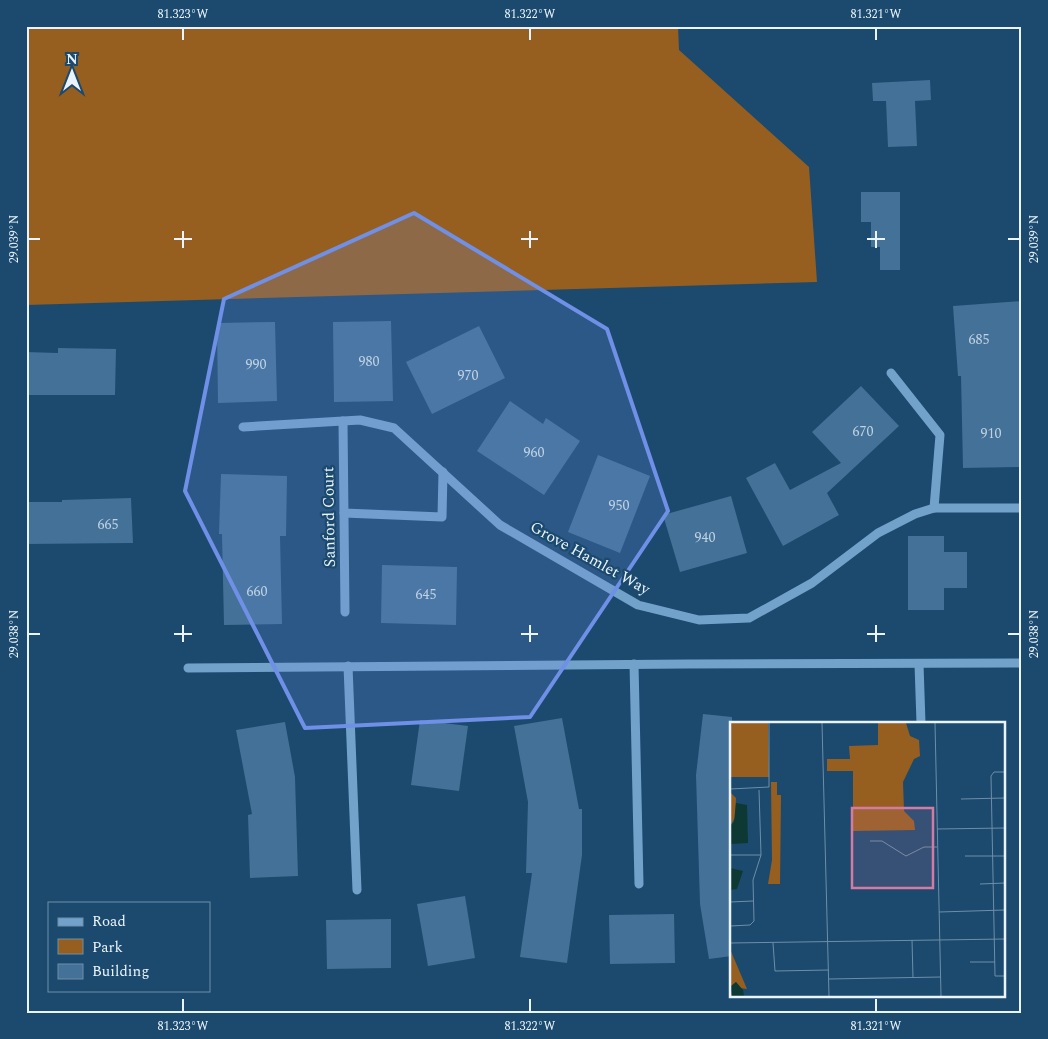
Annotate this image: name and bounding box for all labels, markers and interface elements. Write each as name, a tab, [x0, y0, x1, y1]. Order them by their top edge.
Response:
text: 81.323°W	[158, 5, 209, 24]
text: 81.322°W	[505, 5, 556, 24]
text: 81.321°W	[851, 5, 902, 24]
north arrow	[48, 48, 98, 98]
text: N	[66, 49, 78, 70]
text: 29.039°N	[5, 215, 24, 263]
text: 29.039°N	[1025, 215, 1044, 263]
house number: 685	[969, 329, 990, 350]
house number: 980	[359, 351, 380, 372]
house number: 990	[246, 354, 267, 375]
house number: 970	[458, 365, 479, 386]
house number: 670	[853, 421, 874, 442]
house number: 910	[981, 423, 1002, 444]
house number: 960	[524, 442, 545, 463]
street label: Sanford Court	[316, 466, 342, 567]
house number: 950	[609, 495, 630, 516]
house number: 665	[98, 514, 119, 535]
street label: Grove Hamlet Way	[526, 515, 656, 602]
house number: 940	[695, 527, 716, 548]
house number: 660	[247, 581, 268, 602]
house number: 645	[416, 584, 437, 605]
text: 29.038°N	[5, 610, 24, 658]
text: 29.038°N	[1025, 610, 1044, 658]
inset map	[730, 722, 1006, 996]
legend	[48, 902, 210, 992]
text: Road	[92, 910, 126, 933]
text: Park	[92, 936, 123, 959]
text: Building	[92, 960, 149, 983]
text: 81.323°W	[158, 1017, 209, 1036]
text: 81.322°W	[505, 1017, 556, 1036]
text: 81.321°W	[851, 1017, 902, 1036]

